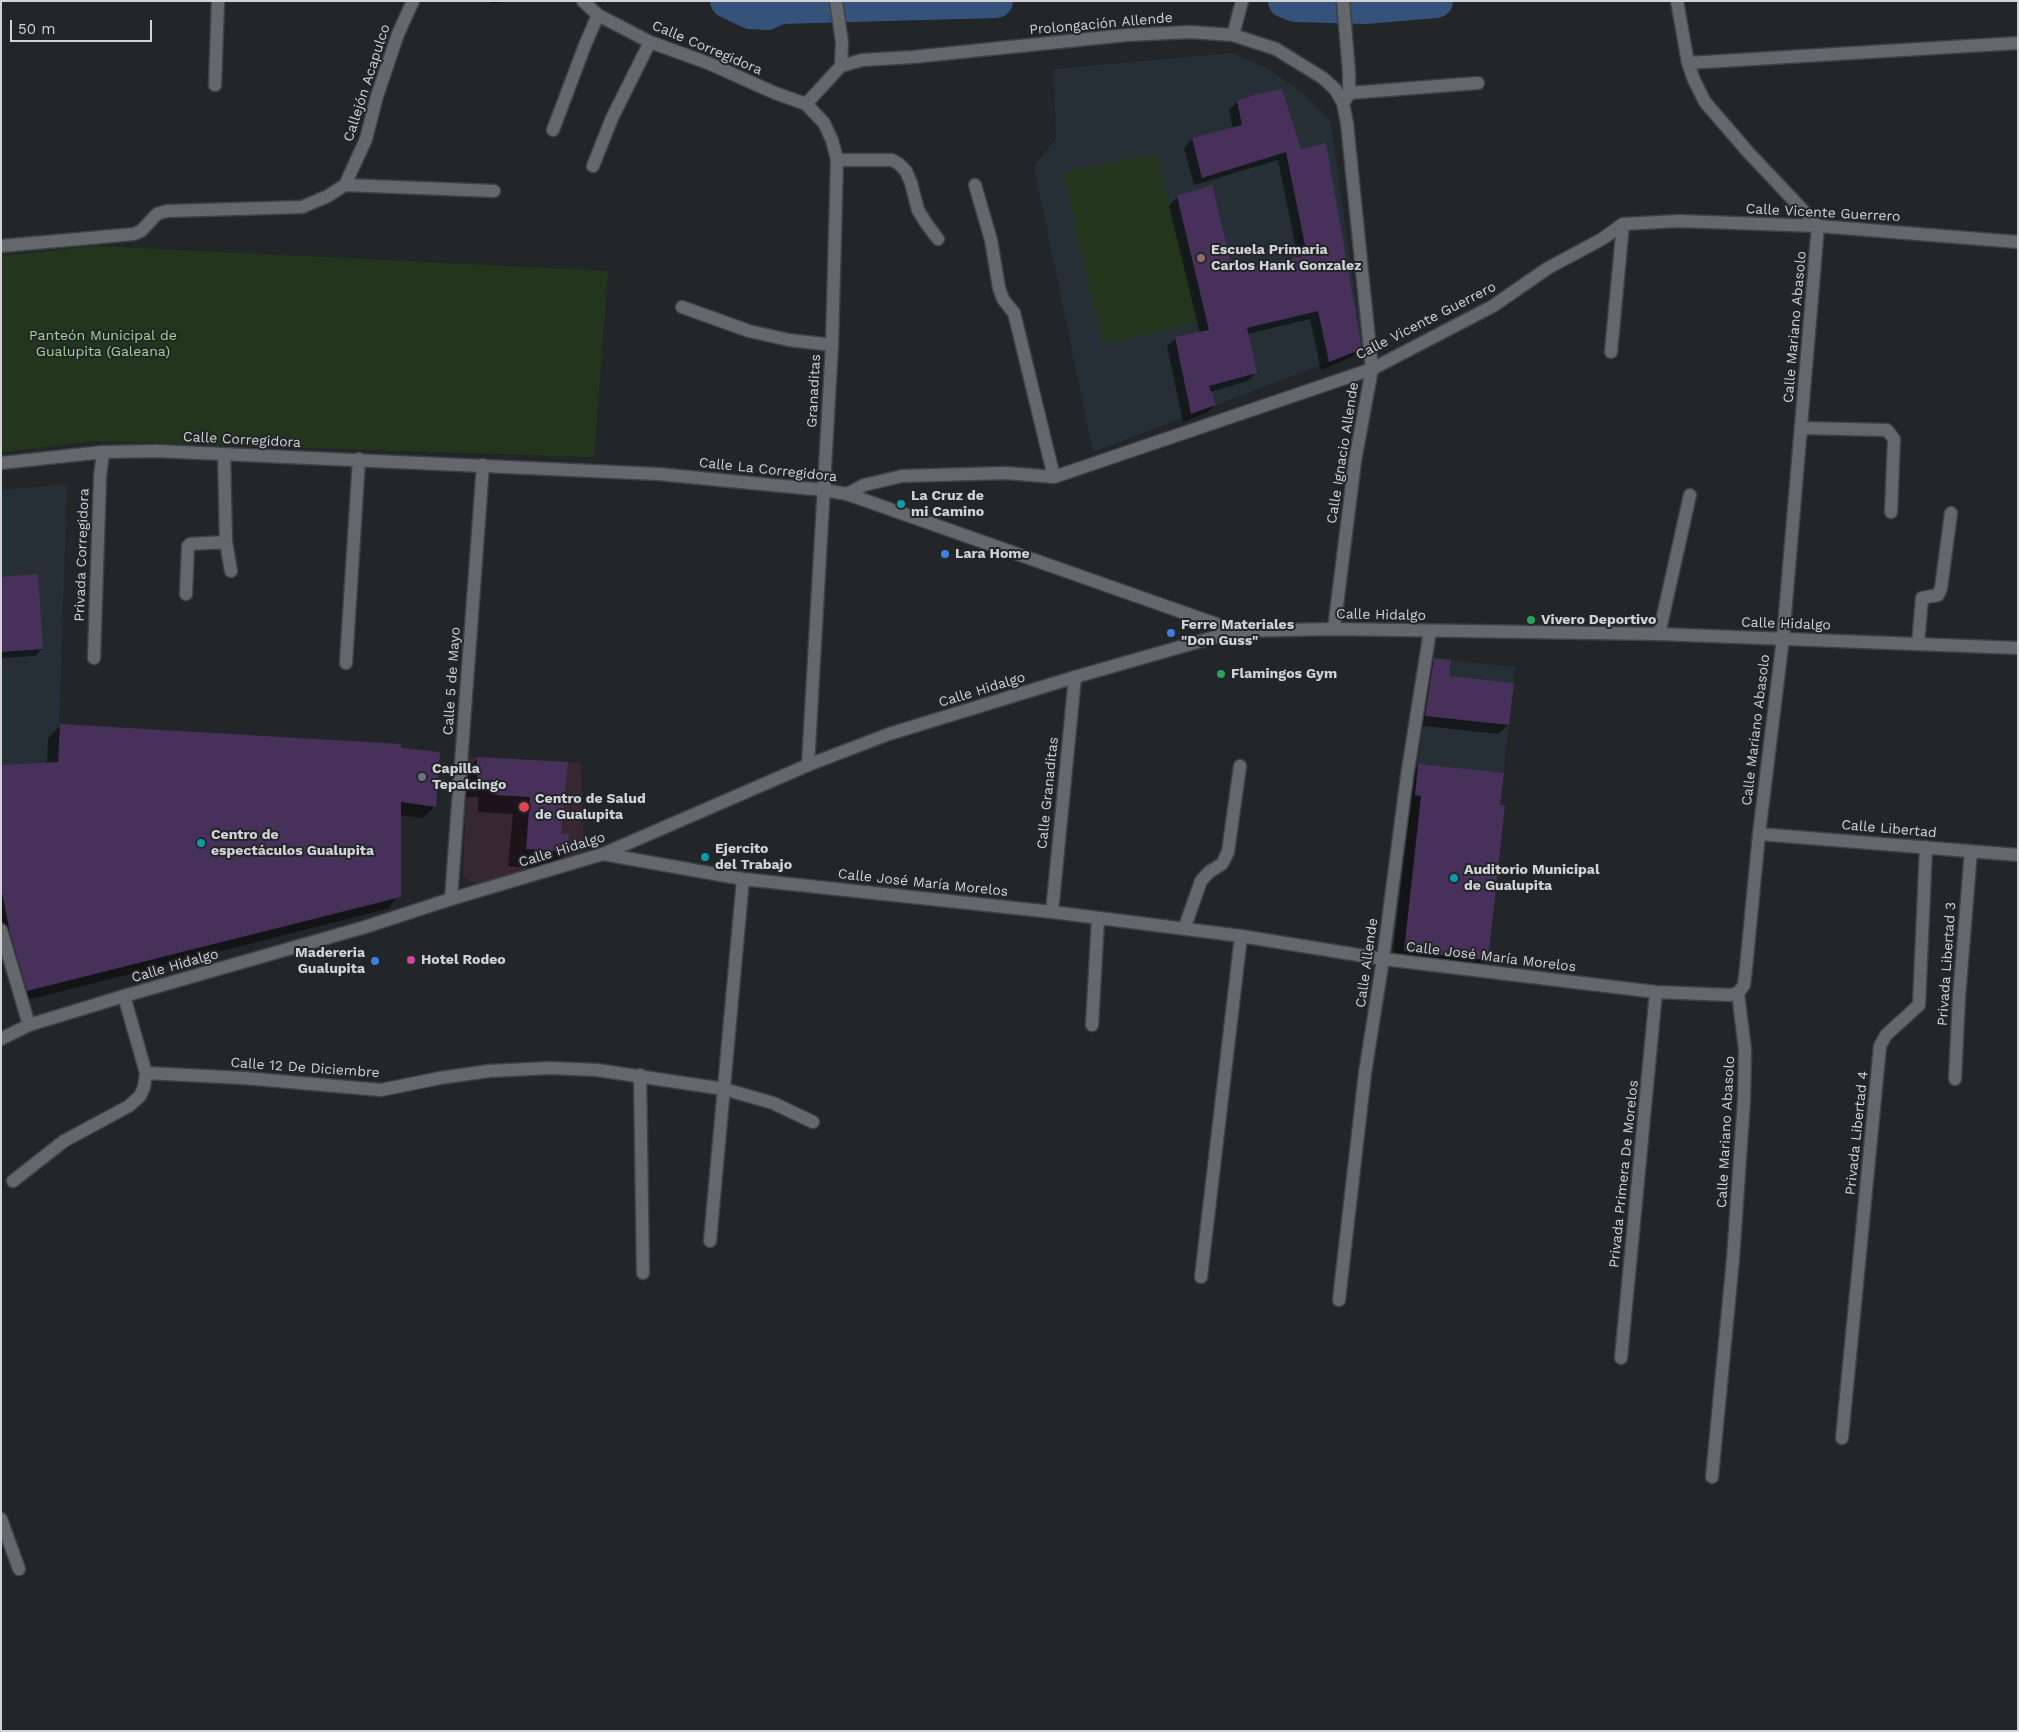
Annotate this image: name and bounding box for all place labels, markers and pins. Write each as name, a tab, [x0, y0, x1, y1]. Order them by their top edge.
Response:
place label: Escuela Primaria Carlos Hank Gonzalez	[1211, 242, 1361, 274]
marker: Escuela Primaria Carlos Hank Gonzalez	[1195, 252, 1207, 264]
place label: La Cruz de mi Camino	[911, 488, 984, 520]
marker: La Cruz de mi Camino	[895, 498, 907, 510]
place label: Lara Home	[955, 546, 1030, 562]
marker: Lara Home	[939, 548, 951, 560]
place label: Vivero Deportivo	[1541, 612, 1656, 628]
marker: Vivero Deportivo	[1525, 614, 1537, 626]
place label: Ferre Materiales "Don Guss"	[1181, 617, 1294, 650]
marker: Ferre Materiales "Don Guss"	[1165, 627, 1177, 639]
place label: Flamingos Gym	[1231, 666, 1337, 682]
marker: Flamingos Gym	[1215, 668, 1227, 680]
place label: Capilla Tepalcingo	[432, 761, 506, 794]
marker: Capilla Tepalcingo	[416, 771, 428, 783]
place label: Centro de Salud de Gualupita	[535, 791, 646, 824]
marker: Centro de Salud de Gualupita	[517, 800, 531, 814]
place label: Centro de espectáculos Gualupita	[211, 827, 374, 860]
marker: Centro de espectáculos Gualupita	[195, 837, 207, 849]
place label: Ejercito del Trabajo	[715, 841, 792, 874]
marker: Ejercito del Trabajo	[699, 851, 711, 863]
place label: Auditorio Municipal de Gualupita	[1464, 862, 1599, 894]
marker: Auditorio Municipal de Gualupita	[1448, 872, 1460, 884]
place label: Madereria Gualupita	[295, 945, 365, 978]
place label: Hotel Rodeo	[421, 952, 506, 968]
marker: Hotel Rodeo	[405, 954, 417, 966]
marker: Madereria Gualupita	[369, 955, 381, 967]

